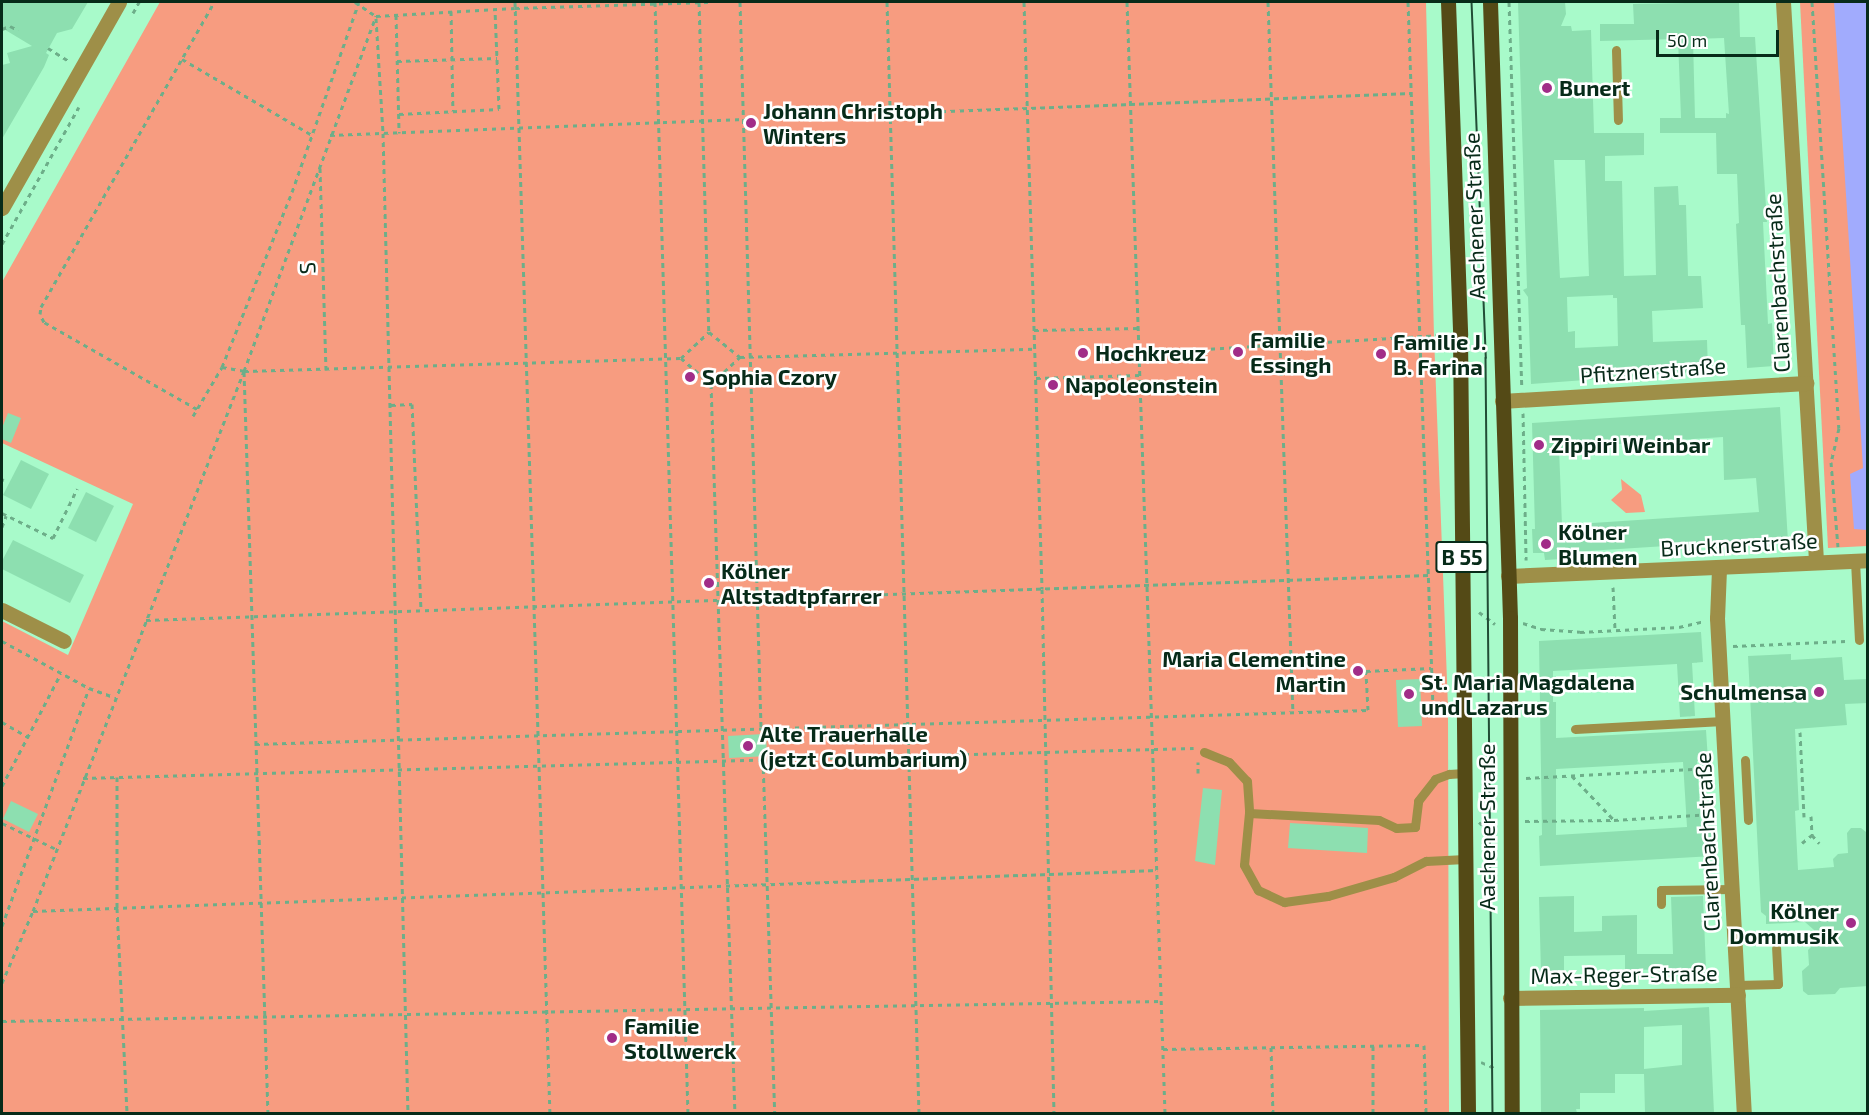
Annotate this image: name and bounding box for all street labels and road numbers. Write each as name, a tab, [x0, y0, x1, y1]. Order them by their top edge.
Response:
street label: Aachener Straße	[1458, 132, 1490, 300]
street label: Clarenbachstraße	[1759, 193, 1795, 373]
street label: S	[294, 261, 320, 275]
street label: Pfitznerstraße	[1579, 352, 1727, 388]
street label: Brucknerstraße	[1660, 527, 1818, 561]
road number: B 55	[1435, 539, 1489, 575]
street label: Aachener Straße	[1474, 743, 1500, 911]
street label: Clarenbachstraße	[1689, 752, 1725, 932]
street label: Max-Reger-Straße	[1530, 959, 1718, 989]

